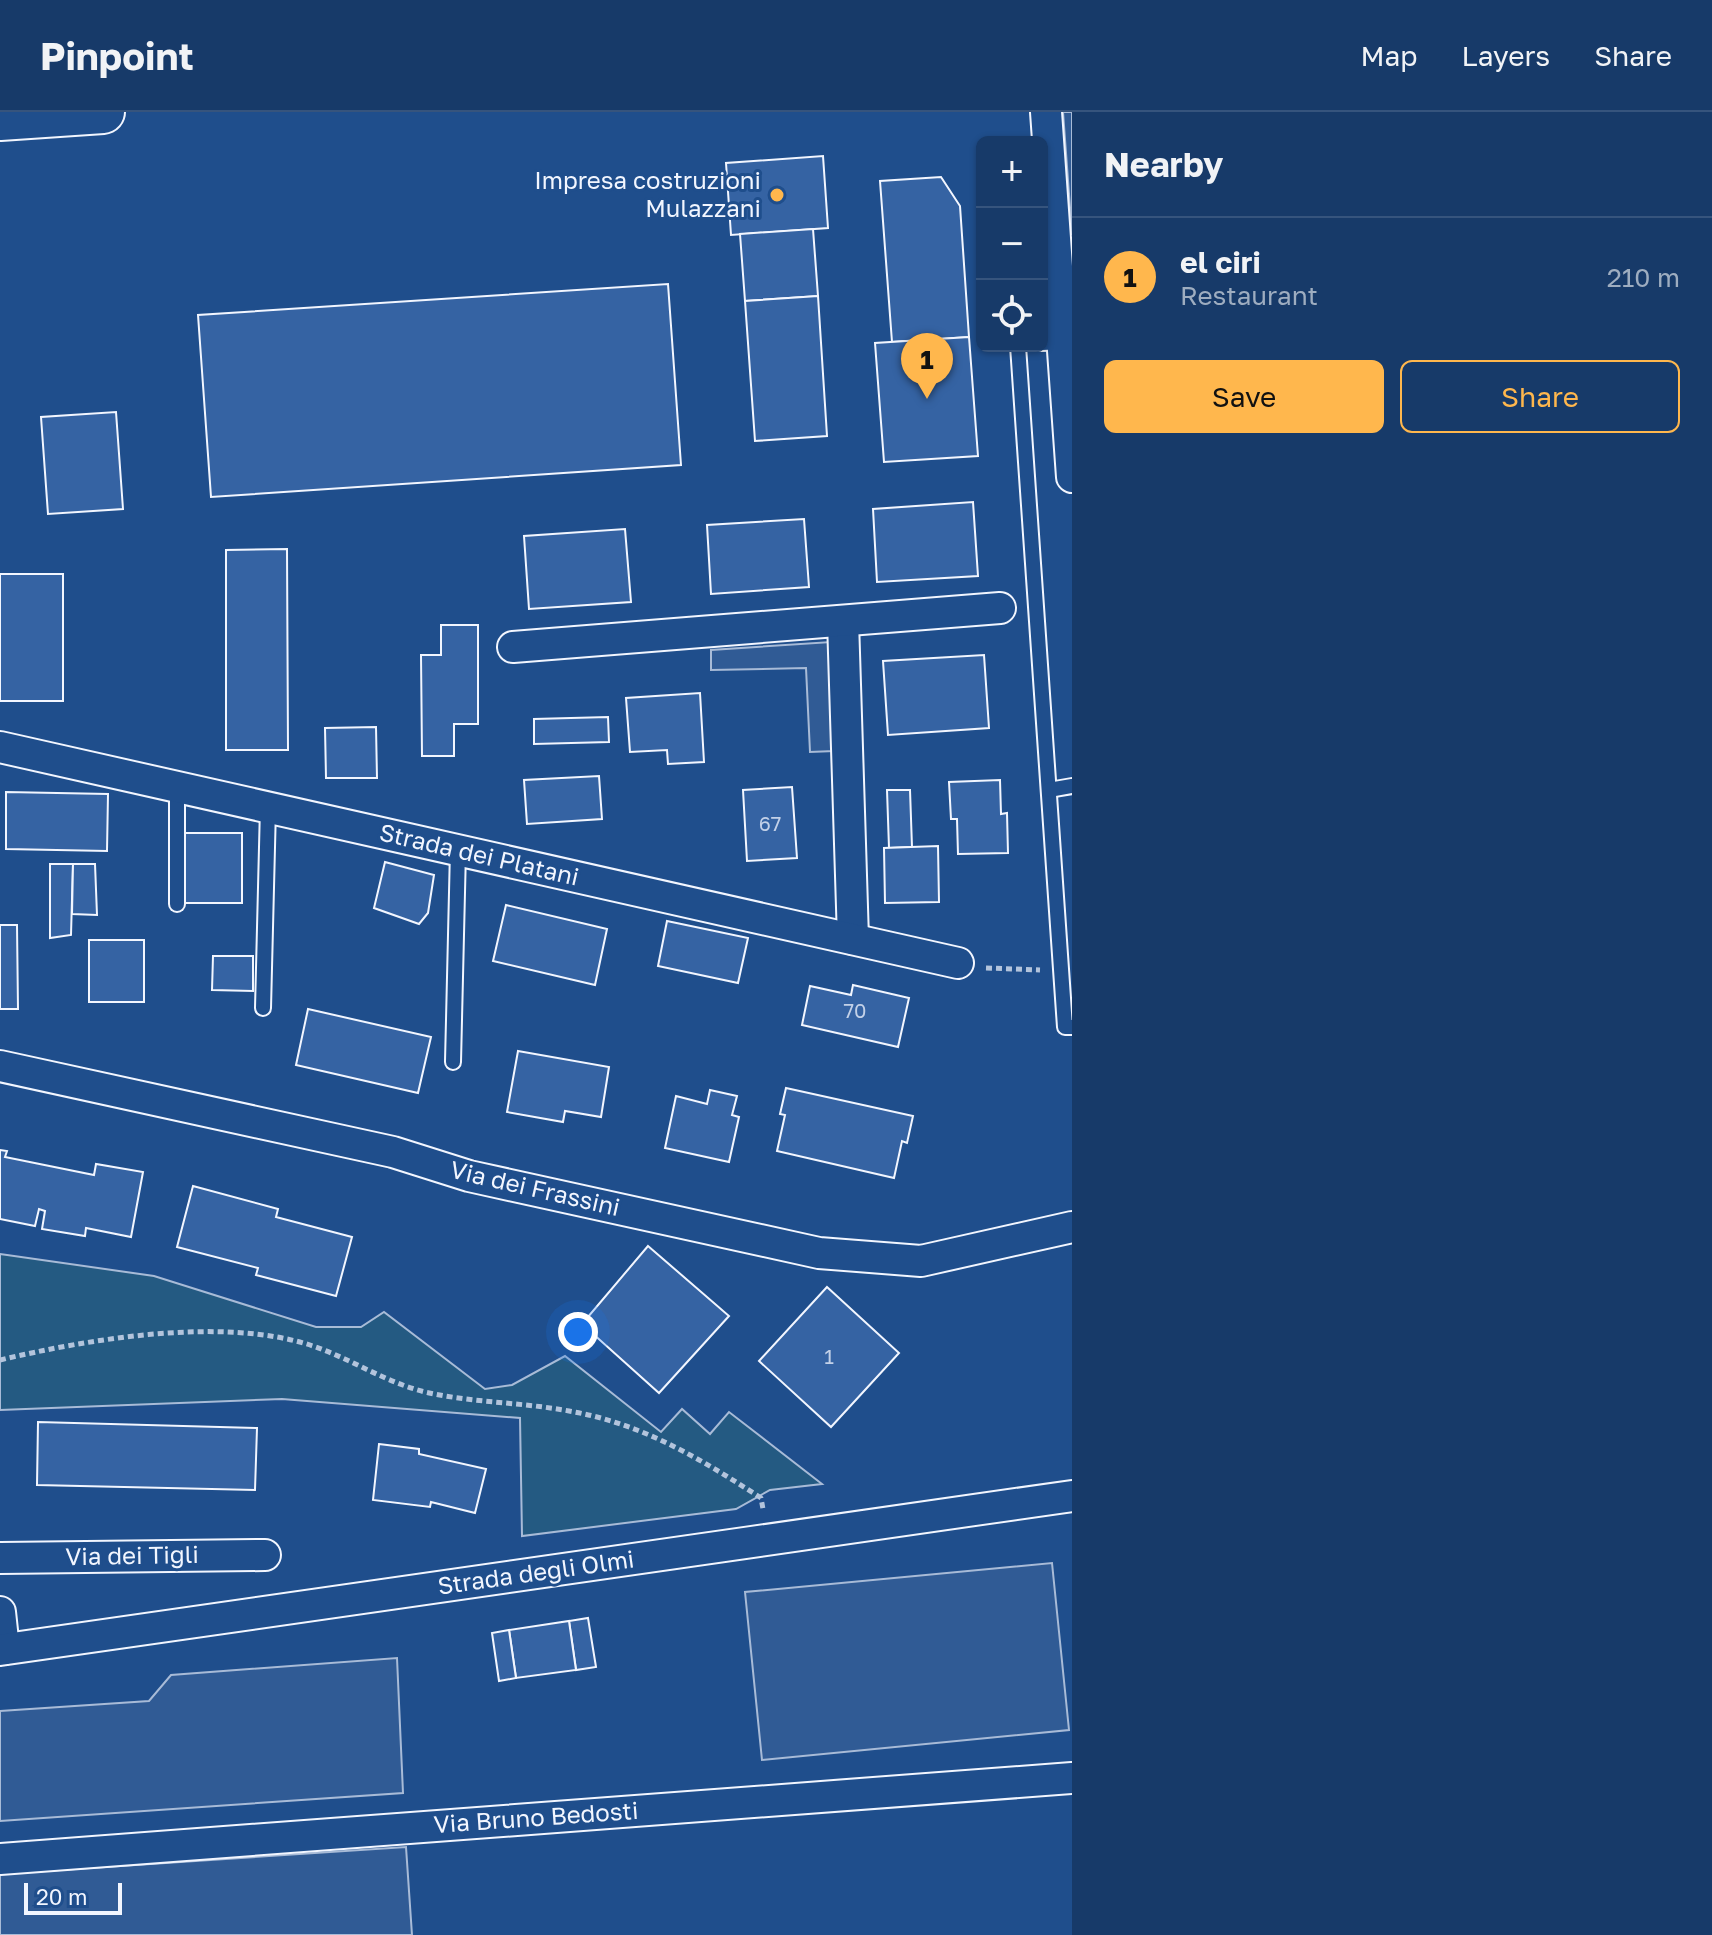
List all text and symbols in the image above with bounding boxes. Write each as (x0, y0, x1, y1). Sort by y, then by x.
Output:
text: Pinpoint (40, 33, 194, 78)
text: Map (1360, 39, 1418, 72)
text: Layers (1462, 39, 1550, 72)
text: Share (1594, 39, 1672, 72)
map controls (976, 136, 1048, 352)
button: + (976, 136, 1048, 208)
text: Nearby (1104, 144, 1224, 184)
place label: Impresa costruzioni Mulazzani (534, 165, 761, 222)
marker: Impresa costruzioni Mulazzani (768, 186, 786, 204)
button: − (976, 208, 1048, 280)
text: el ciri (1180, 244, 1261, 280)
text: 1 (1123, 262, 1137, 293)
text: 210 m (1607, 262, 1680, 293)
button: locate (976, 280, 1048, 352)
text: Restaurant (1180, 280, 1318, 311)
pin: 1 (901, 333, 953, 399)
button: Save (1104, 360, 1384, 433)
button: Share (1400, 360, 1680, 433)
house number: 67 (759, 811, 781, 835)
street label: Strada dei Platani (377, 817, 582, 891)
house number: 70 (844, 998, 867, 1022)
street label: Via dei Frassini (448, 1154, 623, 1221)
your location (558, 1312, 598, 1352)
house number: 1 (824, 1344, 834, 1368)
street label: Via dei Tigli (65, 1539, 199, 1570)
street label: Strada degli Olmi (436, 1543, 636, 1600)
street label: Via Bruno Bedosti (433, 1795, 639, 1838)
scale bar (24, 1879, 122, 1915)
text: 20 m (36, 1883, 87, 1910)

